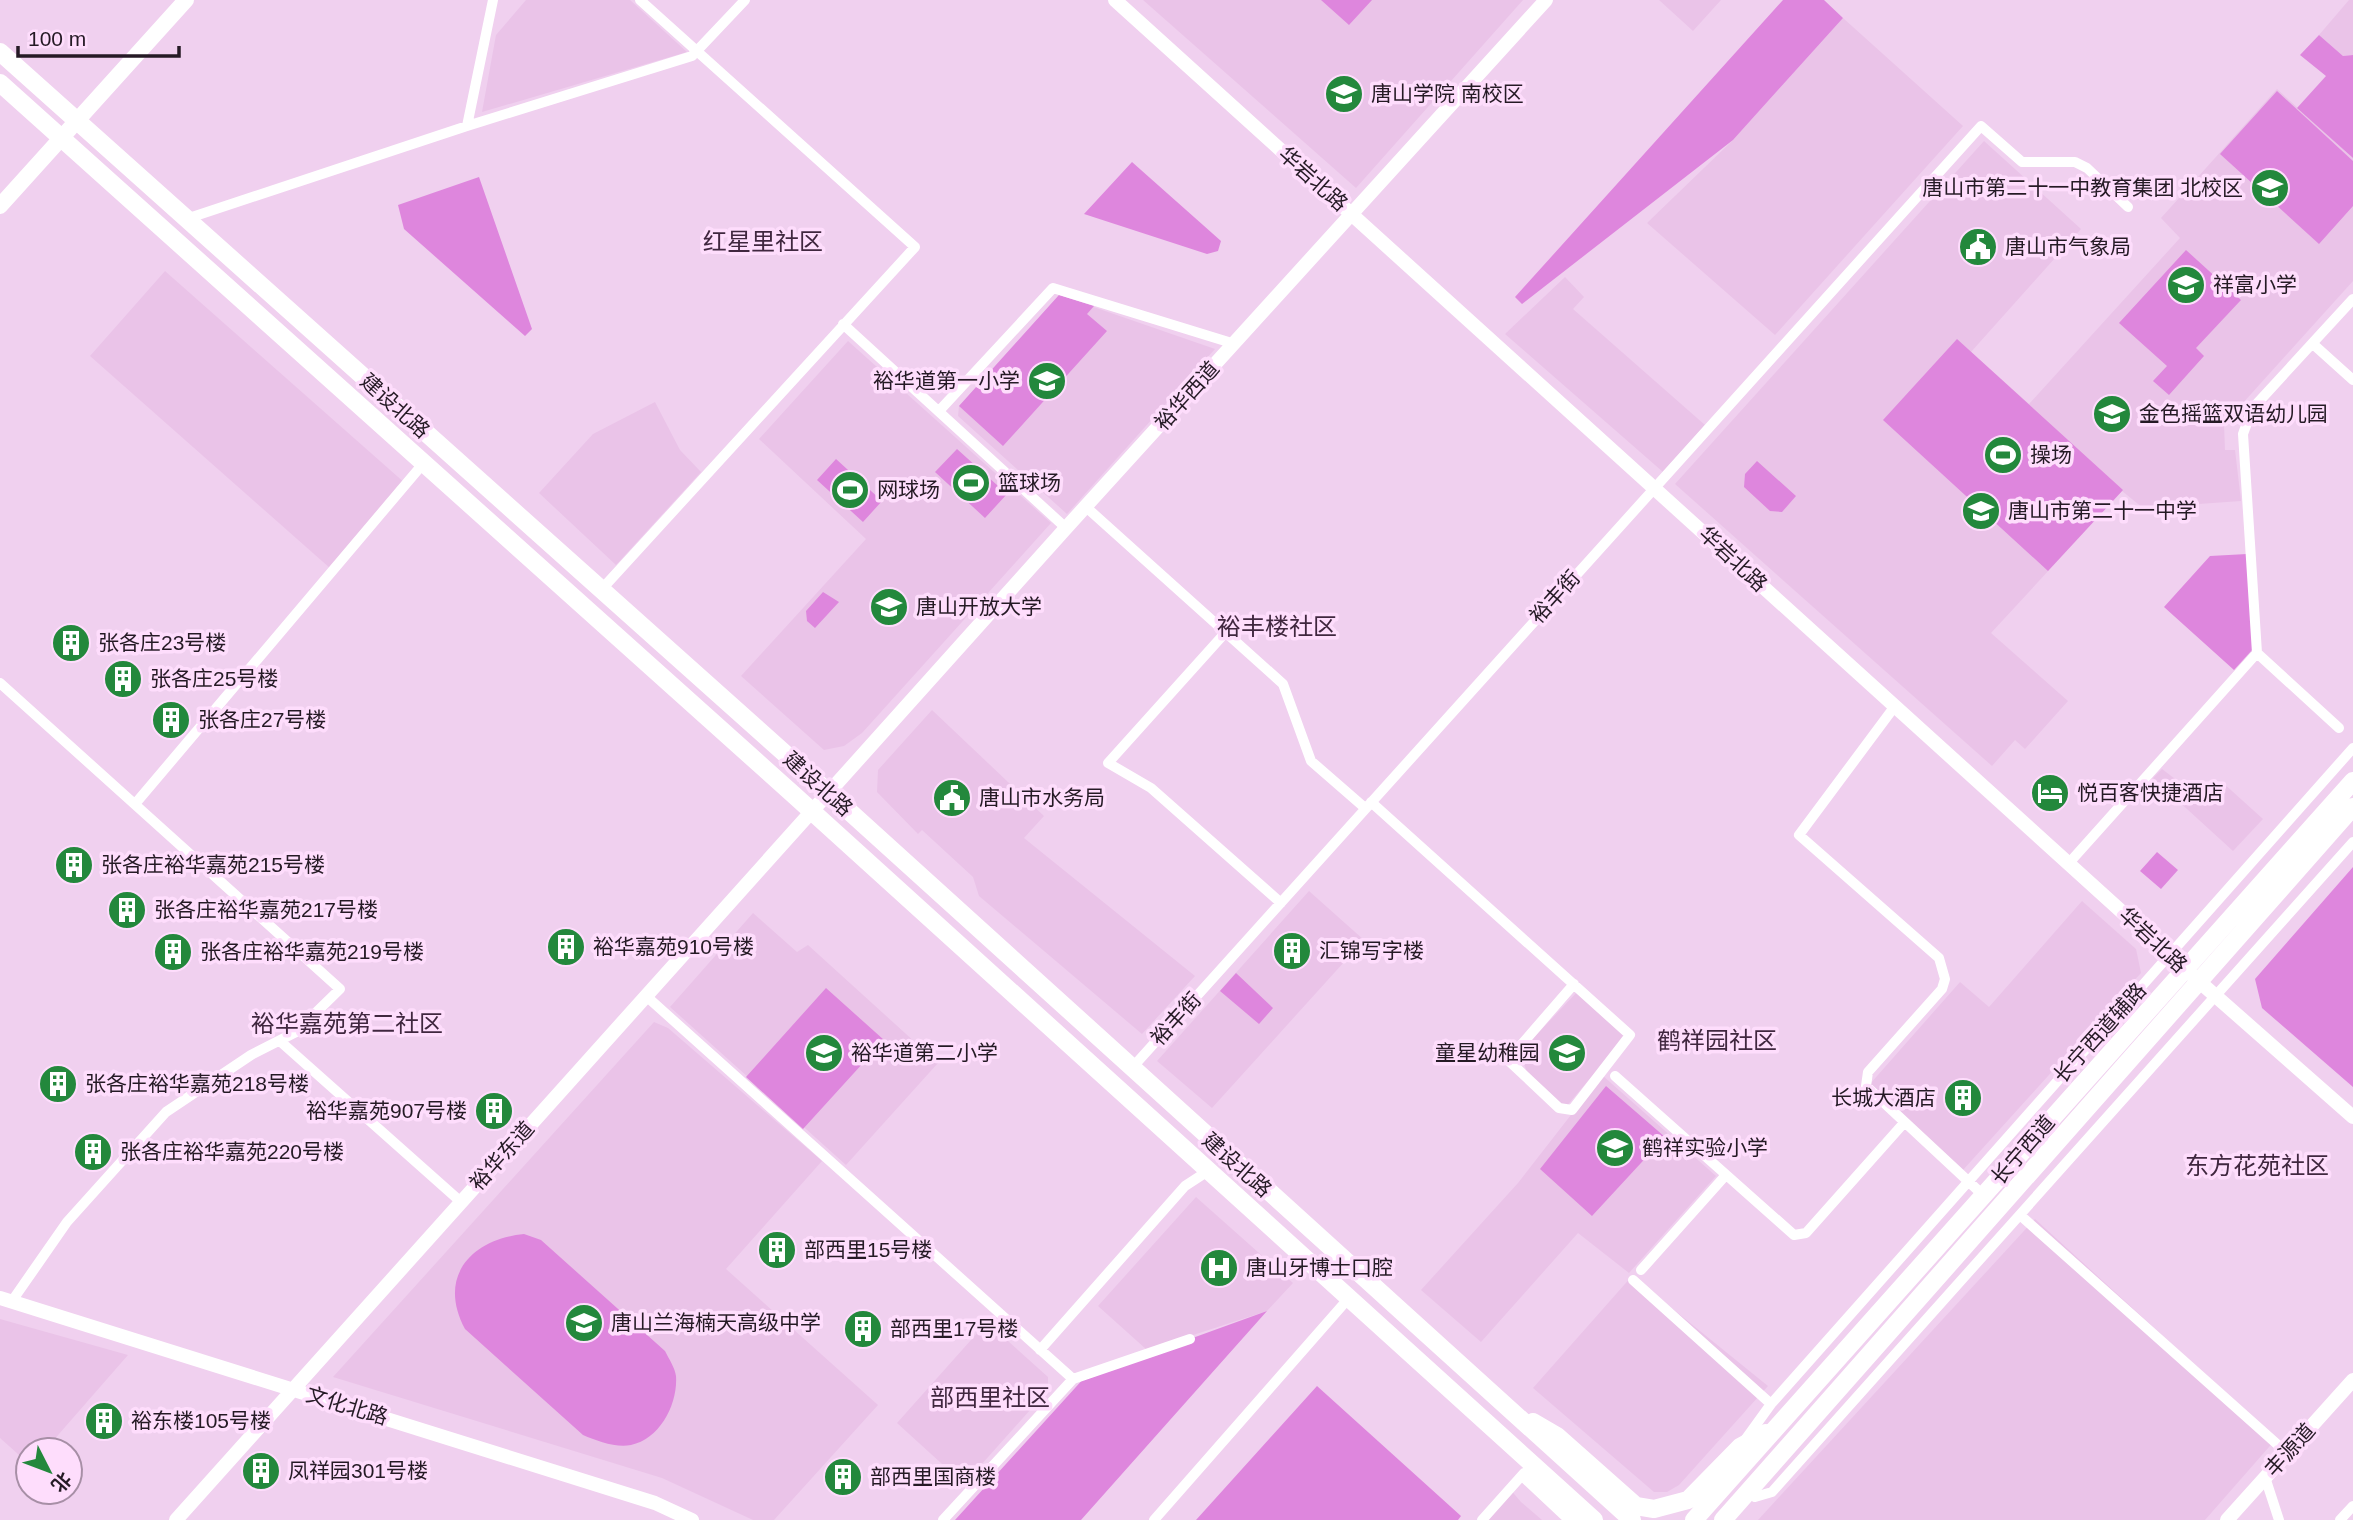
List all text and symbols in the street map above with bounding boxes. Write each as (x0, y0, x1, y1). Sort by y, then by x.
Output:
scale bar (18, 14, 178, 58)
text: 100 m (28, 27, 86, 50)
school or university icon: 唐山学院 南校区 (1323, 73, 1365, 115)
place label: 唐山学院 南校区 (1371, 82, 1524, 105)
street label: 华岩北路 (1274, 142, 1352, 215)
school or university icon: 唐山市第二十一中教育集团 北校区 (2249, 167, 2291, 209)
place label: 唐山市第二十一中教育集团 北校区 (1922, 176, 2243, 199)
public building icon: 唐山市气象局 (1957, 226, 1999, 268)
district label: 红星里社区 (703, 228, 823, 255)
place label: 唐山市气象局 (2005, 235, 2131, 258)
school or university icon: 祥富小学 (2165, 264, 2207, 306)
place label: 祥富小学 (2213, 273, 2297, 296)
street label: 裕华西道 (1150, 357, 1223, 435)
school or university icon: 裕华道第一小学 (1026, 360, 1068, 402)
street label: 建设北路 (356, 369, 434, 442)
place label: 裕华道第一小学 (873, 369, 1020, 392)
school or university icon: 金色摇篮双语幼儿园 (2091, 393, 2133, 435)
place label: 金色摇篮双语幼儿园 (2139, 402, 2328, 425)
sports icon: 操场 (1982, 434, 2024, 476)
place label: 操场 (2030, 443, 2072, 466)
sports icon: 篮球场 (950, 462, 992, 504)
sports icon: 网球场 (829, 469, 871, 511)
place label: 篮球场 (998, 471, 1061, 494)
place label: 网球场 (877, 478, 940, 501)
school or university icon: 唐山市第二十一中学 (1960, 490, 2002, 532)
place label: 唐山市第二十一中学 (2008, 499, 2197, 522)
street label: 华岩北路 (1695, 522, 1772, 596)
street label: 裕丰街 (1525, 566, 1584, 628)
school or university icon: 唐山开放大学 (868, 586, 910, 628)
place label: 唐山开放大学 (916, 595, 1042, 618)
district label: 裕丰楼社区 (1217, 613, 1337, 640)
building icon: 张各庄23号楼 (50, 622, 92, 664)
place label: 张各庄23号楼 (98, 631, 226, 654)
building icon: 张各庄25号楼 (102, 658, 144, 700)
place label: 张各庄25号楼 (150, 667, 278, 690)
building icon: 张各庄27号楼 (150, 699, 192, 741)
place label: 张各庄27号楼 (198, 708, 326, 731)
street label: 建设北路 (779, 747, 857, 820)
hotel icon: 悦百客快捷酒店 (2029, 772, 2071, 814)
public building icon: 唐山市水务局 (931, 777, 973, 819)
place label: 悦百客快捷酒店 (2077, 781, 2224, 804)
place label: 唐山市水务局 (979, 786, 1105, 809)
building icon: 张各庄裕华嘉苑215号楼 (53, 844, 95, 886)
place label: 张各庄裕华嘉苑215号楼 (101, 853, 325, 876)
building icon: 张各庄裕华嘉苑217号楼 (106, 889, 148, 931)
place label: 张各庄裕华嘉苑217号楼 (154, 898, 378, 921)
street label: 华岩北路 (2115, 903, 2192, 977)
building icon: 裕华嘉苑910号楼 (545, 926, 587, 968)
building icon: 汇锦写字楼 (1271, 930, 1313, 972)
building icon: 张各庄裕华嘉苑219号楼 (152, 931, 194, 973)
place label: 裕华嘉苑910号楼 (593, 935, 754, 958)
place label: 汇锦写字楼 (1319, 939, 1424, 962)
place label: 张各庄裕华嘉苑219号楼 (200, 940, 424, 963)
street label: 长宁西道辅路 (2049, 978, 2150, 1087)
street label: 裕丰街 (1146, 988, 1205, 1050)
district label: 裕华嘉苑第二社区 (251, 1010, 443, 1037)
district label: 鹤祥园社区 (1657, 1027, 1777, 1054)
school or university icon: 裕华道第二小学 (803, 1032, 845, 1074)
school or university icon: 童星幼稚园 (1546, 1032, 1588, 1074)
place label: 裕华道第二小学 (851, 1041, 998, 1064)
place label: 童星幼稚园 (1435, 1041, 1540, 1064)
building icon: 张各庄裕华嘉苑218号楼 (37, 1063, 79, 1105)
place label: 张各庄裕华嘉苑218号楼 (85, 1072, 309, 1095)
building icon: 长城大酒店 (1942, 1077, 1984, 1119)
place label: 长城大酒店 (1831, 1086, 1936, 1109)
building icon: 裕华嘉苑907号楼 (473, 1090, 515, 1132)
place label: 裕华嘉苑907号楼 (306, 1099, 467, 1122)
street label: 长宁西道 (1986, 1110, 2059, 1189)
street label: 裕华东道 (465, 1117, 538, 1195)
school or university icon: 鹤祥实验小学 (1594, 1127, 1636, 1169)
street label: 建设北路 (1198, 1128, 1276, 1201)
building icon: 张各庄裕华嘉苑220号楼 (72, 1131, 114, 1173)
place label: 鹤祥实验小学 (1642, 1136, 1768, 1159)
place label: 张各庄裕华嘉苑220号楼 (120, 1140, 344, 1163)
district label: 东方花苑社区 (2185, 1152, 2329, 1179)
building icon: 部西里15号楼 (756, 1229, 798, 1271)
place label: 部西里15号楼 (804, 1238, 932, 1261)
hospital icon: 唐山牙博士口腔 (1198, 1247, 1240, 1289)
place label: 唐山牙博士口腔 (1246, 1256, 1393, 1279)
school or university icon: 唐山兰海楠天高级中学 (563, 1302, 605, 1344)
building icon: 部西里17号楼 (842, 1308, 884, 1350)
place label: 唐山兰海楠天高级中学 (611, 1311, 821, 1334)
place label: 部西里17号楼 (890, 1317, 1018, 1340)
street label: 文化北路 (304, 1382, 391, 1429)
district label: 部西里社区 (930, 1384, 1050, 1411)
building icon: 裕东楼105号楼 (83, 1400, 125, 1442)
place label: 裕东楼105号楼 (131, 1409, 271, 1432)
street label: 丰源道 (2260, 1419, 2319, 1481)
north arrow (14, 1436, 84, 1506)
building icon: 凤祥园301号楼 (240, 1450, 282, 1492)
building icon: 部西里国商楼 (822, 1456, 864, 1498)
place label: 凤祥园301号楼 (288, 1459, 428, 1482)
place label: 部西里国商楼 (870, 1465, 996, 1488)
text: 北 (47, 1468, 75, 1496)

